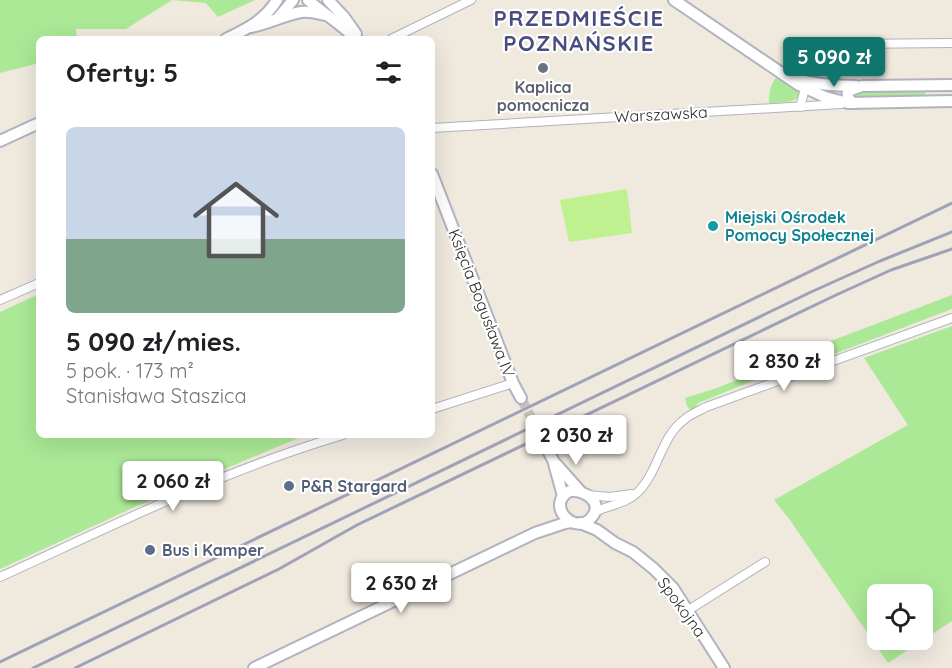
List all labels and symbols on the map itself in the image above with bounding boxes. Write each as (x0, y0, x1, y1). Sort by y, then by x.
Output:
district label: PRZEDMIEŚCIE POZNAŃSKIE (493, 4, 665, 57)
pin: 5 090 zł (772, 37, 896, 88)
marker: Kaplica pomocnicza (536, 61, 550, 75)
place label: Kaplica pomocnicza (497, 77, 589, 115)
street label: Warszawska (614, 102, 708, 126)
place label: Miejski Ośrodek Pomocy Społecznej (725, 207, 874, 245)
marker: Miejski Ośrodek Pomocy Społecznej (706, 219, 720, 233)
street label: Księcia Bogusława IV (445, 226, 520, 380)
pin: 2 830 zł (722, 341, 846, 392)
pin: 2 030 zł (514, 415, 638, 466)
pin: 2 060 zł (111, 461, 235, 512)
place label: P&R Stargard (301, 476, 407, 496)
marker: P&R Stargard (282, 479, 296, 493)
place label: Bus i Kamper (162, 540, 264, 560)
marker: Bus i Kamper (143, 543, 157, 557)
pin: 2 630 zł (339, 563, 463, 614)
street label: Spokojna (653, 573, 711, 641)

